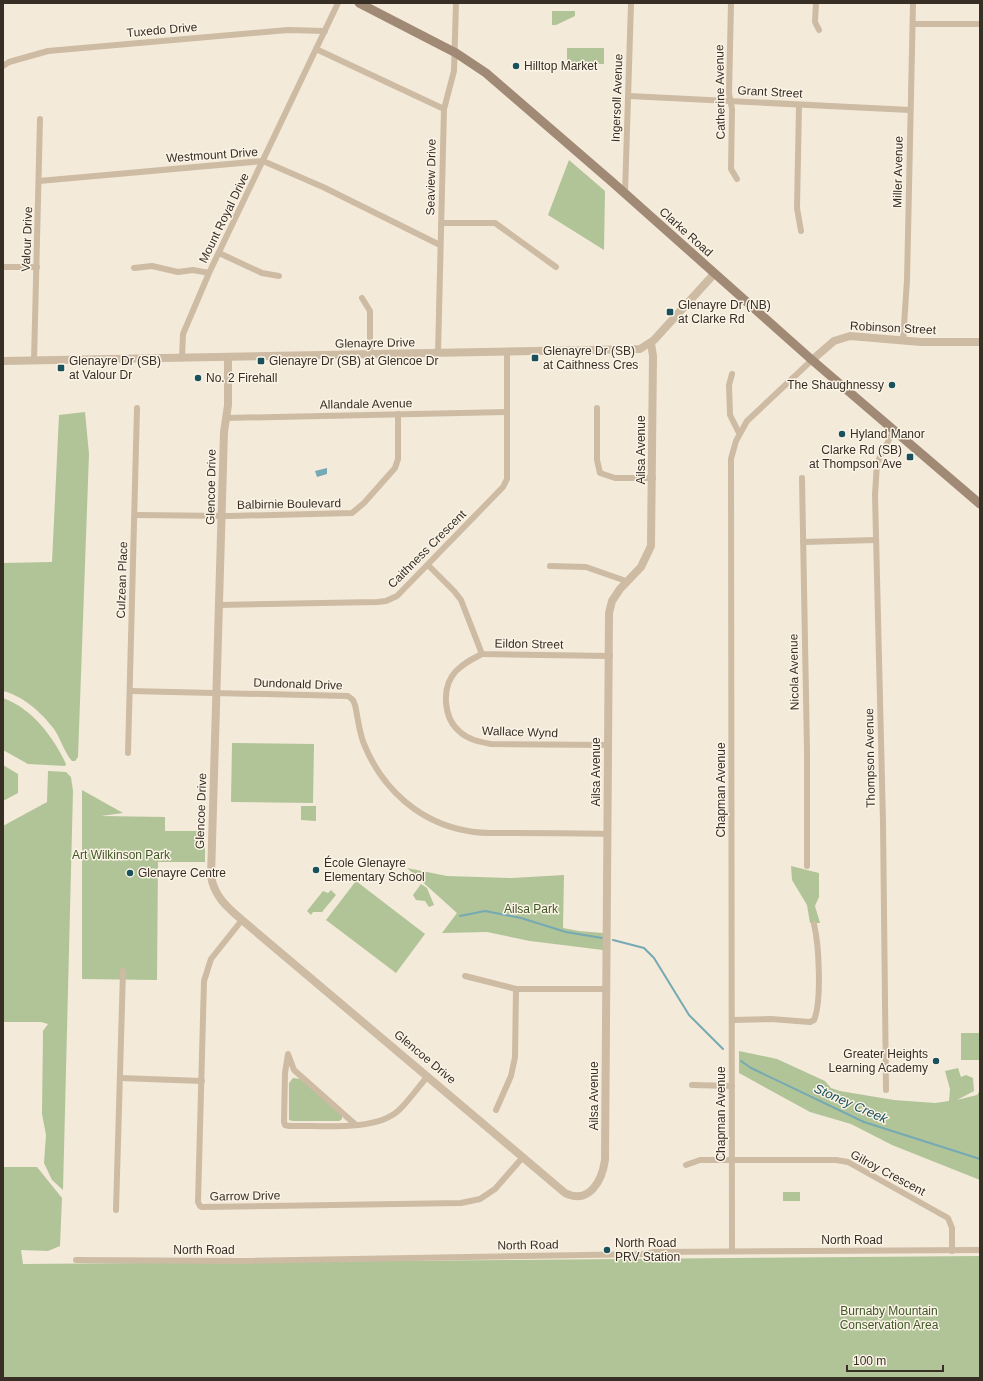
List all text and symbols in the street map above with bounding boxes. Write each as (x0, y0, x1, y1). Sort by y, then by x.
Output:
street label: Tuxedo Drive (126, 20, 198, 40)
street label: Catherine Avenue (712, 44, 728, 140)
street label: Ingersoll Avenue (608, 53, 626, 142)
place label: Hilltop Market (524, 59, 598, 73)
marker: Hilltop Market (511, 61, 521, 71)
street label: Grant Street (737, 83, 804, 101)
street label: Miller Avenue (890, 136, 906, 208)
street label: Seaview Drive (423, 138, 439, 215)
street label: Westmount Drive (166, 145, 259, 165)
street label: Mount Royal Drive (196, 170, 252, 265)
street label: Clarke Road (657, 204, 715, 260)
street label: Valour Drive (19, 206, 35, 272)
place label: Glenayre Dr (NB) at Clarke Rd (678, 298, 771, 326)
marker: Glenayre Dr (NB) at Clarke Rd (665, 307, 675, 317)
street label: Robinson Street (850, 319, 937, 337)
street label: Glenayre Drive (335, 335, 415, 351)
place label: Glenayre Dr (SB) at Caithness Cres (543, 344, 638, 372)
marker: Glenayre Dr (SB) at Caithness Cres (530, 353, 540, 363)
place label: Glenayre Dr (SB) at Valour Dr (69, 354, 161, 382)
place label: Glenayre Dr (SB) at Glencoe Dr (269, 354, 438, 368)
marker: Glenayre Dr (SB) at Glencoe Dr (256, 356, 266, 366)
marker: Glenayre Dr (SB) at Valour Dr (56, 363, 66, 373)
place label: No. 2 Firehall (206, 371, 277, 385)
marker: No. 2 Firehall (193, 373, 203, 383)
place label: The Shaughnessy (787, 378, 884, 392)
marker: The Shaughnessy (887, 380, 897, 390)
street label: Allandale Avenue (320, 396, 413, 412)
street label: Ailsa Avenue (634, 415, 648, 485)
place label: Hyland Manor (850, 427, 925, 441)
marker: Hyland Manor (837, 429, 847, 439)
place label: Clarke Rd (SB) at Thompson Ave (809, 443, 902, 471)
street label: Glencoe Drive (203, 449, 219, 525)
marker: Clarke Rd (SB) at Thompson Ave (905, 452, 915, 462)
street label: Balbirnie Boulevard (237, 496, 341, 512)
street label: Caithness Crescent (385, 507, 469, 591)
street label: Culzean Place (114, 541, 130, 619)
street label: Nicola Avenue (786, 633, 802, 710)
street label: Eildon Street (495, 636, 564, 652)
street label: Dundonald Drive (253, 675, 343, 693)
street label: Thompson Avenue (862, 708, 878, 808)
street label: Wallace Wynd (482, 724, 558, 740)
street label: Ailsa Avenue (589, 737, 603, 807)
street label: Chapman Avenue (714, 742, 728, 838)
street label: Glencoe Drive (193, 772, 209, 849)
park label: Art Wilkinson Park (72, 848, 171, 862)
place label: École Glenayre Elementary School (324, 855, 425, 884)
marker: École Glenayre Elementary School (311, 865, 321, 875)
place label: Glenayre Centre (138, 866, 226, 880)
marker: Glenayre Centre (125, 868, 135, 878)
park label: Ailsa Park (504, 902, 559, 916)
street label: Glencoe Drive (391, 1027, 459, 1087)
place label: Greater Heights Learning Academy (829, 1047, 928, 1075)
marker: Greater Heights Learning Academy (931, 1056, 941, 1066)
street label: Ailsa Avenue (587, 1061, 601, 1131)
street label: Chapman Avenue (714, 1066, 728, 1162)
water label: Stoney Creek (812, 1081, 891, 1127)
street label: Gilroy Crescent (848, 1147, 928, 1199)
street label: Garrow Drive (210, 1188, 281, 1204)
street label: North Road (821, 1233, 883, 1247)
place label: North Road PRV Station (615, 1236, 680, 1264)
street label: North Road (497, 1237, 559, 1253)
street label: North Road (173, 1243, 235, 1257)
marker: North Road PRV Station (602, 1245, 612, 1255)
park label: Burnaby Mountain Conservation Area (840, 1304, 939, 1332)
scale bar (847, 1347, 943, 1373)
text: 100 m (853, 1354, 886, 1368)

